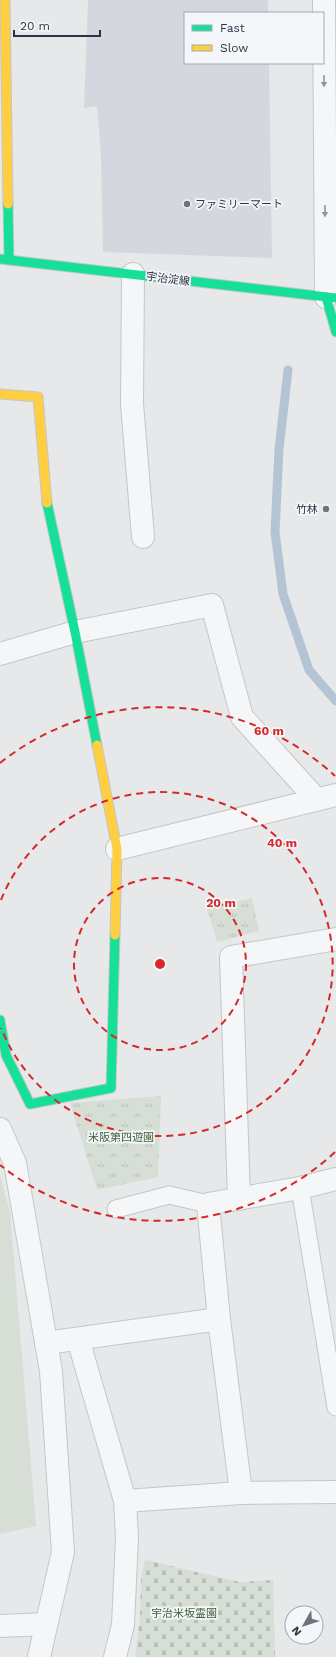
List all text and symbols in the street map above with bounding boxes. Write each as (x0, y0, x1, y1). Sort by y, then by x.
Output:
scale bar (14, 12, 100, 38)
legend (184, 12, 324, 64)
text: 20 m (20, 19, 50, 33)
text: Fast (220, 21, 245, 35)
text: Slow (220, 41, 248, 55)
one-way arrow (321, 75, 327, 88)
place label: ファミリーマート (195, 198, 283, 211)
marker: ファミリーマート (182, 199, 192, 209)
one-way arrow (322, 205, 328, 218)
street label: 宇治淀線 (145, 270, 191, 288)
place label: 竹林 (296, 503, 318, 516)
marker: 竹林 (321, 504, 331, 514)
text: 60 m (254, 724, 284, 738)
text: 40 m (267, 836, 297, 850)
text: 20 m (206, 896, 236, 910)
centre of rings (153, 957, 167, 971)
park label: 米阪第四遊園 (88, 1131, 154, 1144)
north arrow (284, 1605, 324, 1645)
park label: 宇治米坂霊園 (151, 1607, 217, 1620)
text: N (289, 1624, 304, 1638)

